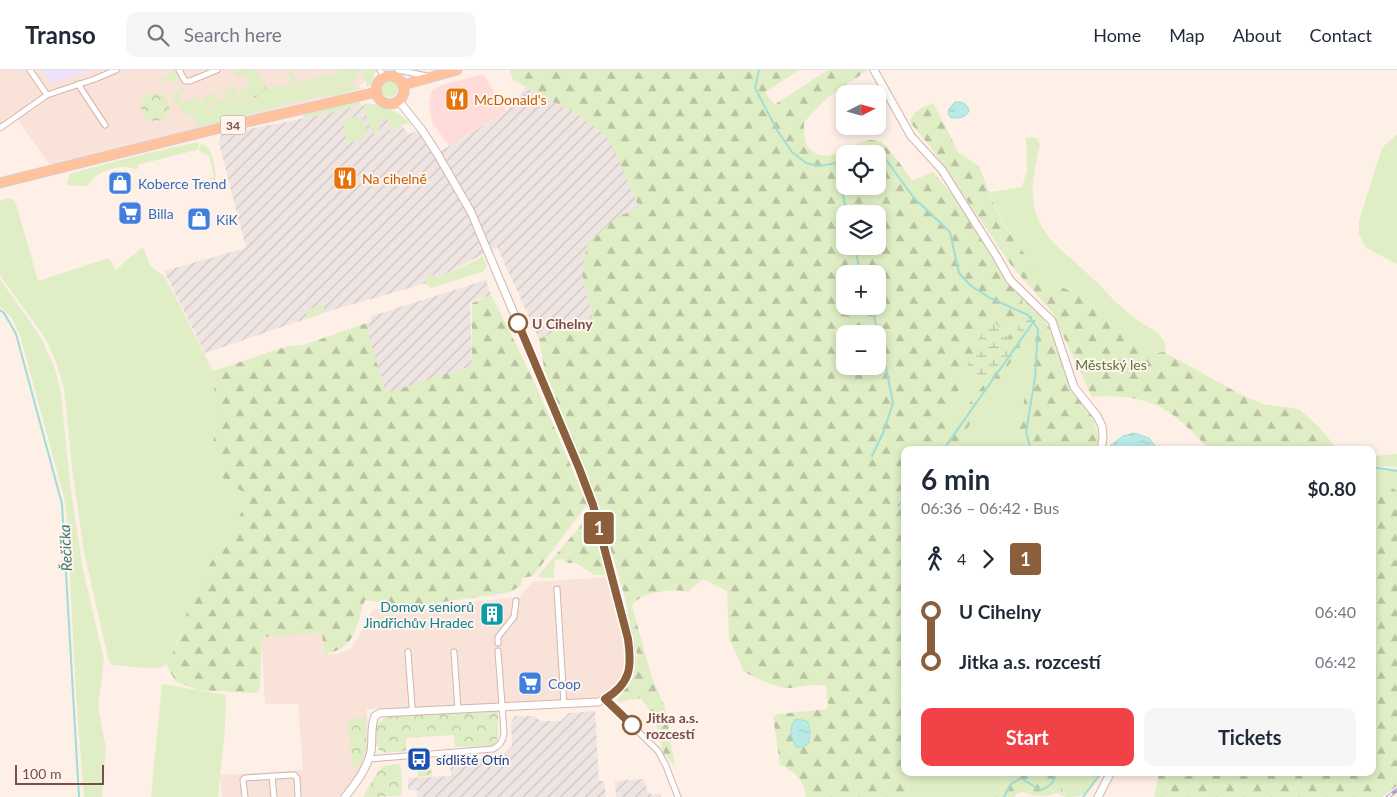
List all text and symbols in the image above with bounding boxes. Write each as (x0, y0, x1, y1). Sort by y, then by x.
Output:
search box (126, 12, 476, 57)
text: Transo (25, 20, 96, 49)
icon: search (144, 21, 172, 49)
text: Search here (184, 23, 282, 46)
text: Home (1093, 24, 1141, 46)
text: Map (1169, 24, 1205, 46)
text: About (1233, 24, 1282, 46)
text: Contact (1310, 24, 1372, 46)
north arrow (836, 85, 886, 135)
map controls (836, 85, 886, 375)
restaurant icon: McDonald's (444, 86, 470, 112)
place label: McDonald's (474, 91, 547, 108)
road number: 34 (220, 116, 246, 134)
button: locate (836, 145, 886, 195)
restaurant icon: Na cihelně (332, 165, 358, 191)
shop icon: Koberce Trend (107, 170, 133, 196)
place label: Na cihelně (362, 170, 427, 187)
place label: Koberce Trend (138, 175, 226, 192)
supermarket icon: Billa (117, 200, 143, 226)
place label: Billa (148, 205, 174, 222)
button: layers (836, 205, 886, 255)
shop icon: KiK (186, 206, 212, 232)
place label: KiK (216, 211, 239, 228)
button: + (836, 265, 886, 315)
marker: U Cihelny (508, 313, 528, 333)
place label: U Cihelny (532, 315, 593, 332)
button: − (836, 325, 886, 375)
park label: Městský les (1075, 356, 1147, 373)
text: 6 min (921, 462, 990, 496)
text: $0.80 (1307, 477, 1356, 500)
text: 06:36 – 06:42 · Bus (921, 498, 1059, 517)
line badge: 1 (583, 512, 615, 544)
text: 1 (594, 517, 604, 539)
water label: Řečička (55, 524, 75, 572)
icon: walk (921, 545, 949, 573)
icon: forward (974, 545, 1002, 573)
text: 1 (1020, 548, 1031, 570)
text: 4 (957, 549, 966, 568)
place label: Domov seniorů Jindřichův Hradec (364, 598, 474, 631)
text: U Cihelny (959, 600, 1041, 623)
building icon: Domov seniorů Jindřichův Hradec (479, 601, 505, 627)
text: 06:40 (1315, 602, 1356, 621)
text: Jitka a.s. rozcestí (959, 650, 1101, 673)
text: 06:42 (1315, 652, 1356, 671)
supermarket icon: Coop (517, 670, 543, 696)
place label: Coop (548, 675, 581, 692)
button: Start (921, 708, 1134, 766)
button: Tickets (1144, 708, 1356, 766)
place label: Jitka a.s. rozcestí (646, 709, 699, 742)
marker: Jitka a.s. rozcestí (622, 715, 642, 735)
bus stop icon: sídliště Otín (406, 746, 432, 772)
place label: sídliště Otín (436, 751, 510, 768)
scale bar (15, 762, 104, 785)
text: 100 m (22, 765, 61, 782)

